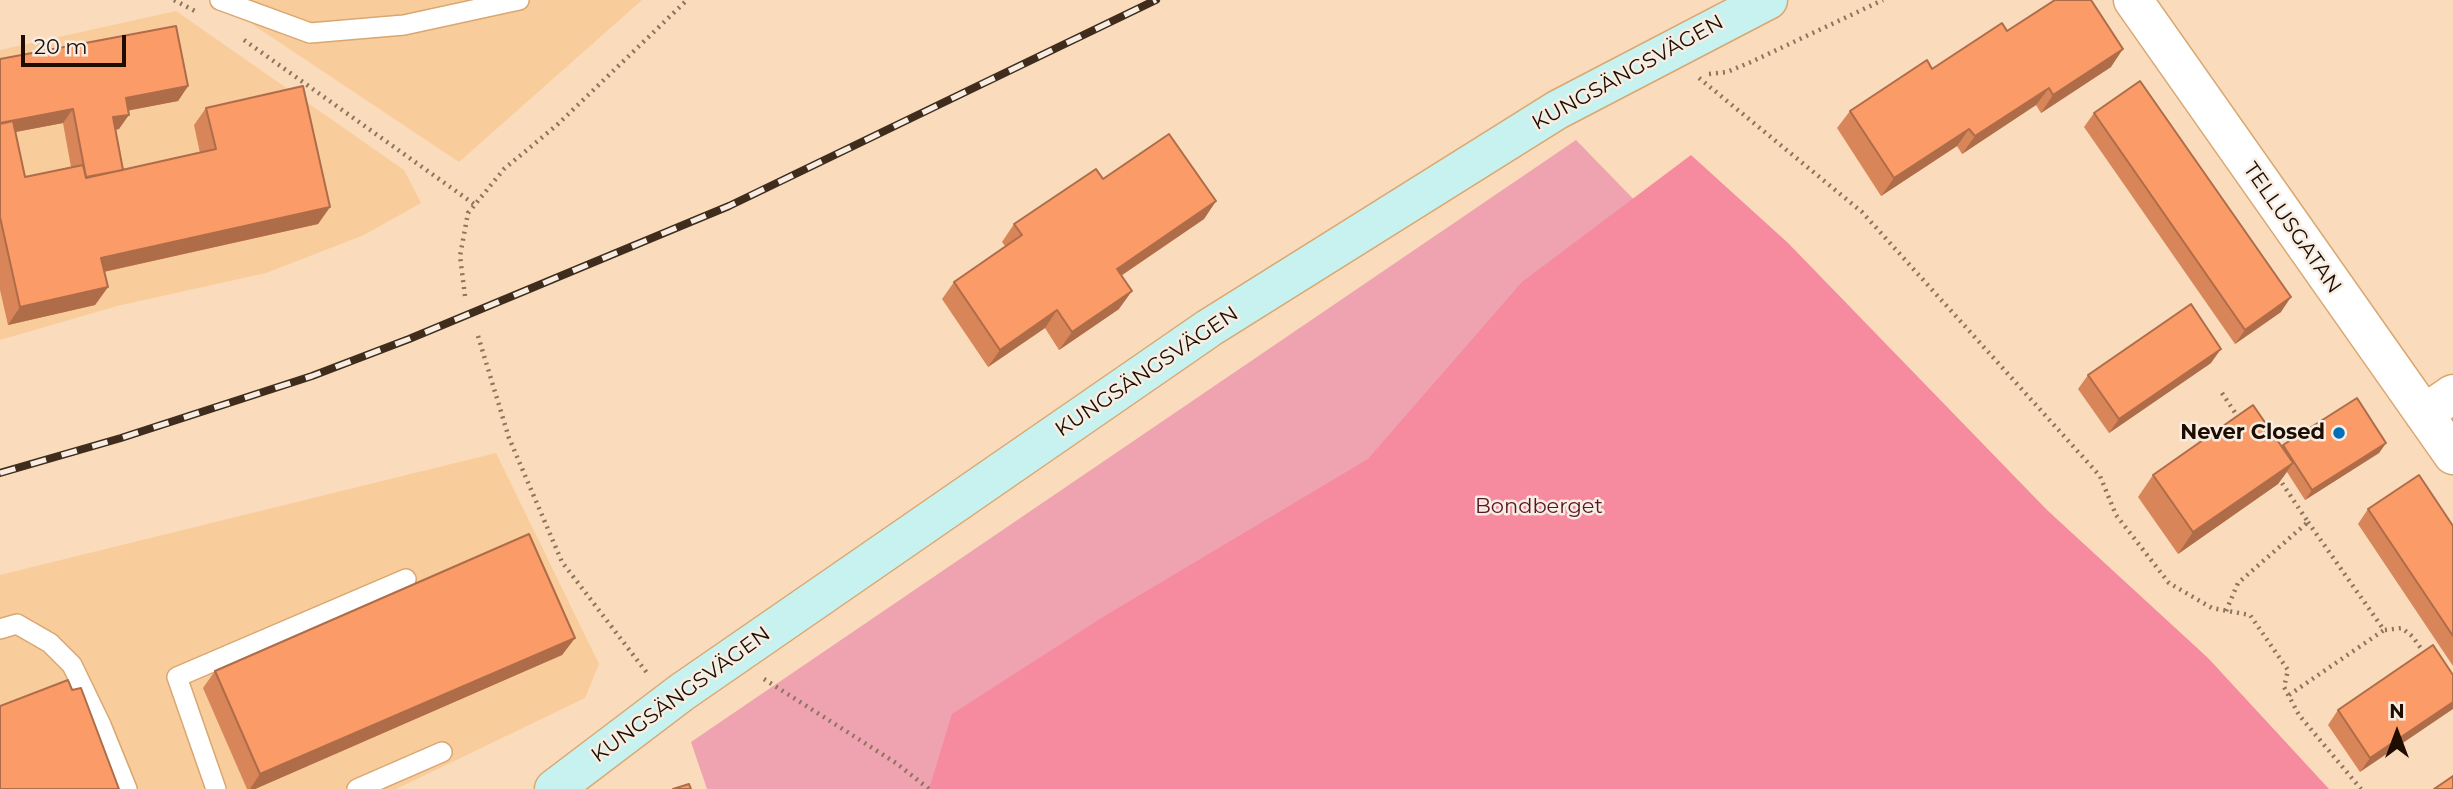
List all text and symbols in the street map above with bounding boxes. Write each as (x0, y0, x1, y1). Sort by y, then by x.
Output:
street label: KUNGSÄNGSVÄGEN (1528, 10, 1728, 136)
scale bar (24, 21, 130, 65)
text: 20 m (34, 34, 88, 59)
street label: TELLUSGATAN (2237, 158, 2347, 298)
street label: KUNGSÄNGSVÄGEN (1051, 301, 1243, 443)
place label: Never Closed (2180, 420, 2325, 446)
marker: Never Closed (2331, 425, 2347, 441)
park label: Bondberget (1475, 494, 1603, 520)
street label: KUNGSÄNGSVÄGEN (587, 622, 775, 768)
north arrow (2362, 698, 2432, 768)
text: N (2389, 700, 2405, 723)

